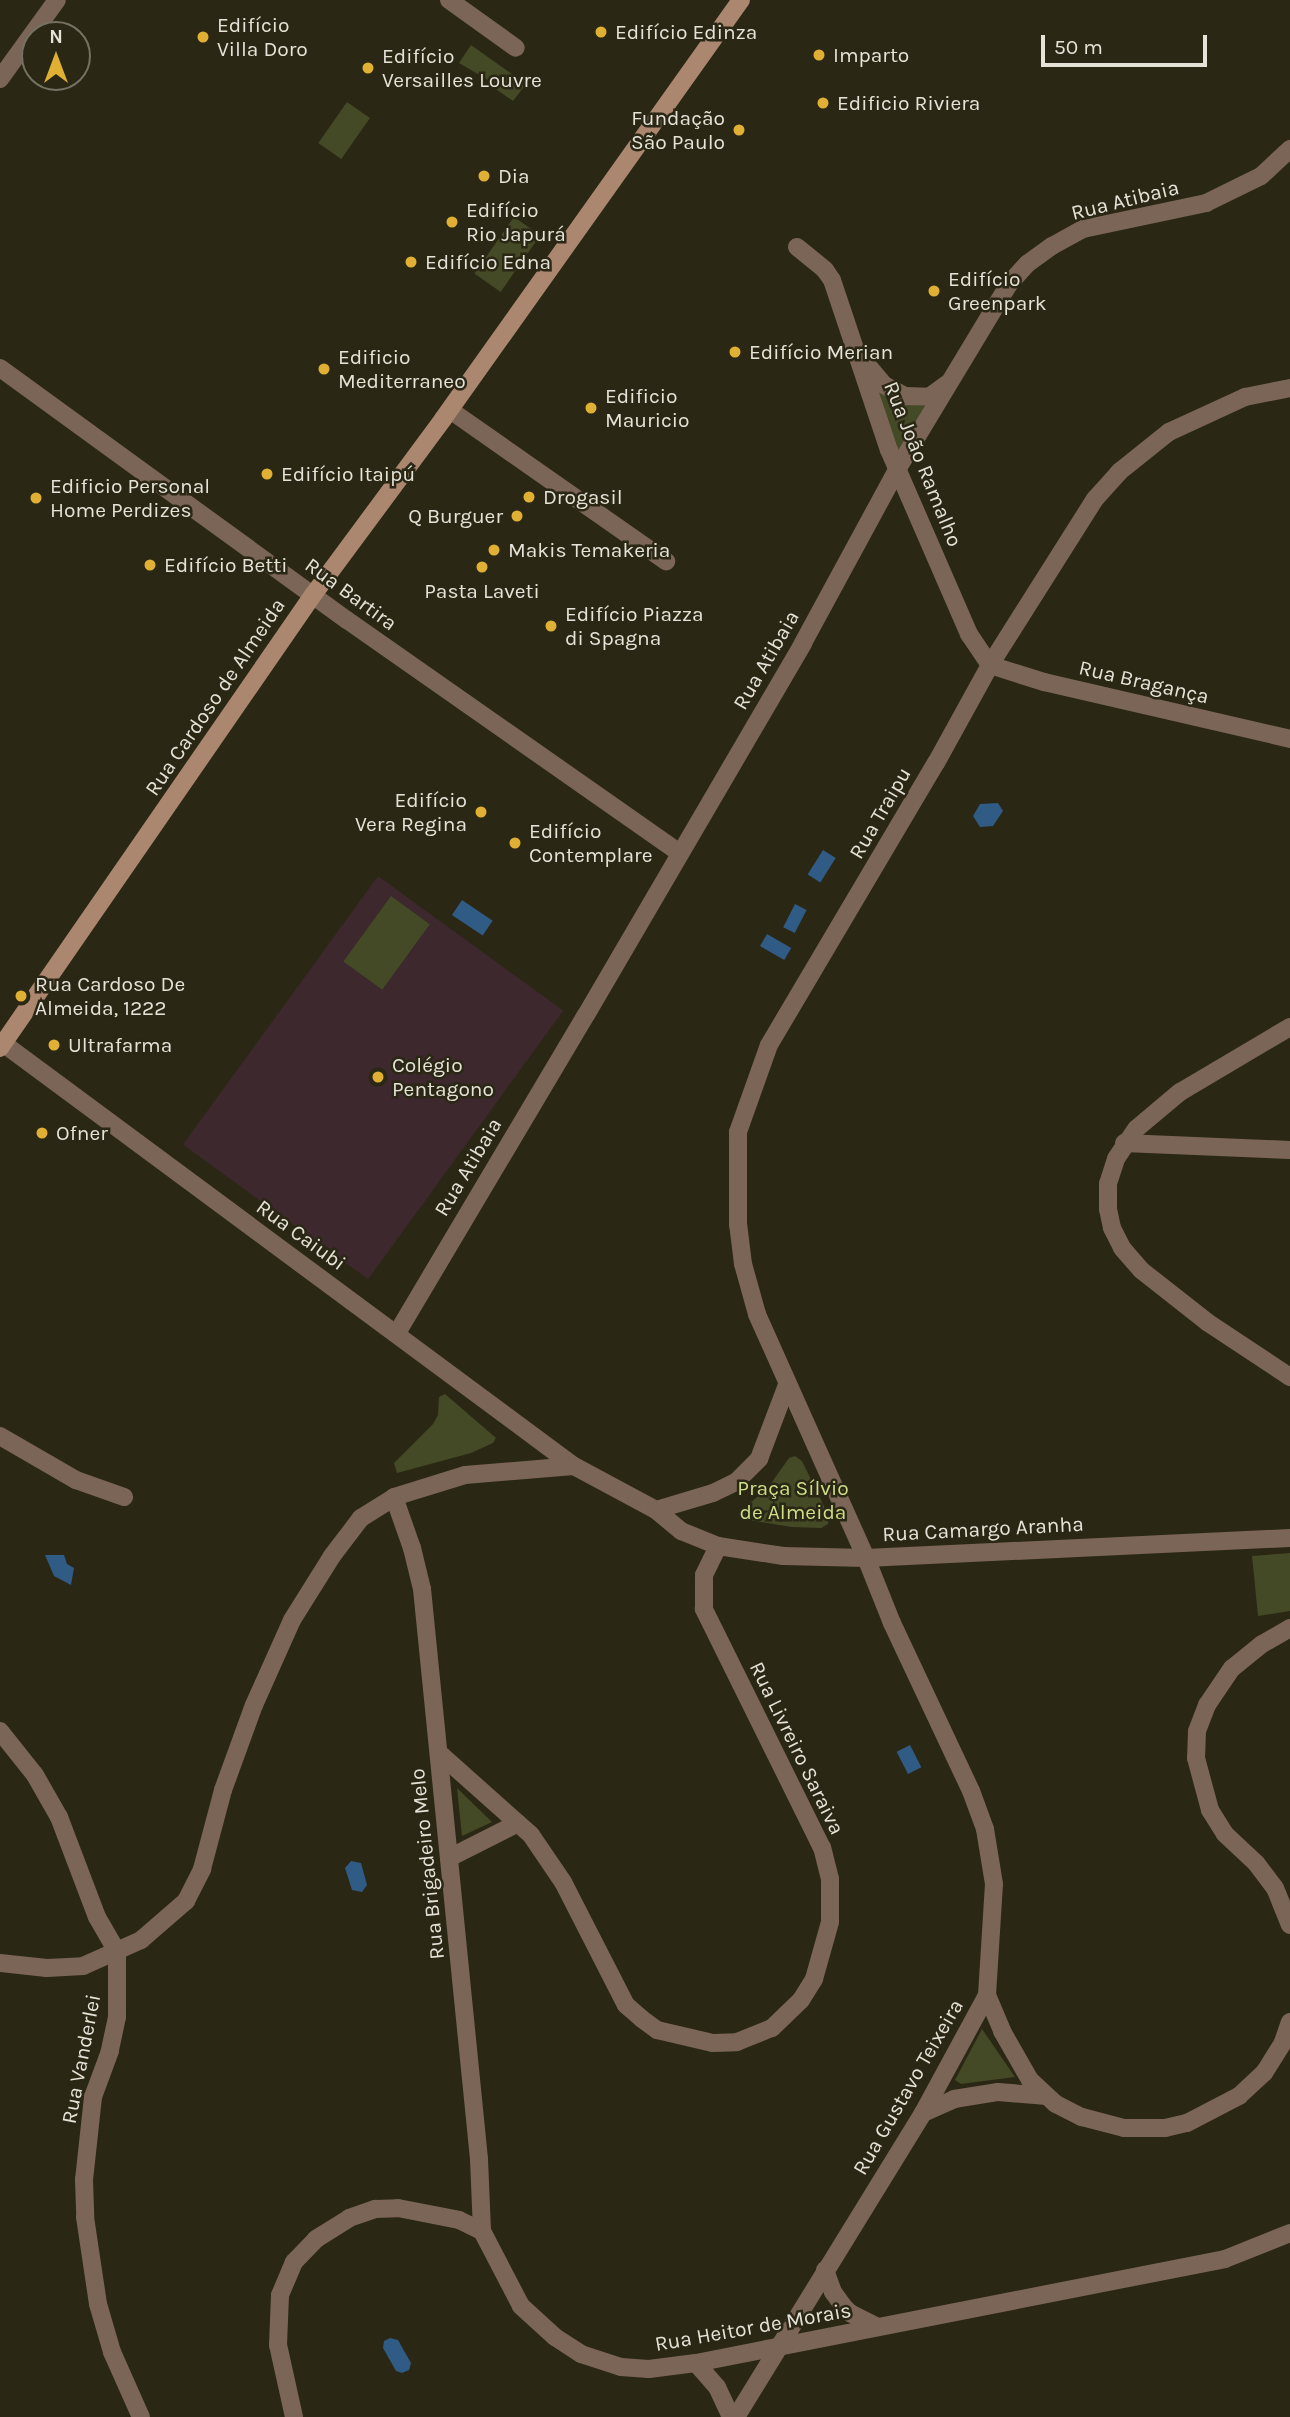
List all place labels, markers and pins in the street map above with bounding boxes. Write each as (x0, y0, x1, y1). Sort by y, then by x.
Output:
place label: Edifício Villa Doro (217, 12, 308, 62)
place label: Edifício Edinza (615, 19, 757, 45)
marker: Edifício Edinza (593, 24, 609, 40)
marker: Edifício Villa Doro (195, 29, 211, 45)
place label: Imparto (833, 42, 909, 68)
place label: Edifício Versailles Louvre (382, 43, 542, 93)
marker: Imparto (811, 47, 827, 63)
marker: Edifício Versailles Louvre (360, 60, 376, 76)
place label: Edificio Riviera (837, 90, 980, 116)
marker: Edificio Riviera (815, 95, 831, 111)
place label: Fundação São Paulo (631, 105, 725, 155)
marker: Fundação São Paulo (731, 122, 747, 138)
place label: Dia (498, 163, 530, 189)
marker: Dia (476, 168, 492, 184)
place label: Edifício Rio Japurá (466, 197, 566, 247)
marker: Edifício Rio Japurá (444, 214, 460, 230)
place label: Edifício Edna (425, 249, 551, 275)
marker: Edifício Edna (403, 254, 419, 270)
place label: Edifício Greenpark (948, 266, 1047, 316)
marker: Edifício Greenpark (926, 283, 942, 299)
place label: Edifício Merian (749, 339, 893, 365)
place label: Edificio Mediterraneo (338, 344, 466, 394)
marker: Edifício Merian (727, 344, 743, 360)
marker: Edificio Mediterraneo (316, 361, 332, 377)
place label: Edificio Mauricio (605, 383, 689, 433)
marker: Edificio Mauricio (583, 400, 599, 416)
place label: Edifício Itaipú (281, 461, 415, 487)
marker: Edifício Itaipú (259, 466, 275, 482)
place label: Edificio Personal Home Perdizes (50, 473, 210, 523)
place label: Drogasil (543, 484, 623, 510)
marker: Drogasil (521, 489, 537, 505)
marker: Edificio Personal Home Perdizes (28, 490, 44, 506)
place label: Q Burguer (408, 503, 503, 529)
marker: Q Burguer (509, 508, 525, 524)
place label: Makis Temakeria (508, 537, 670, 563)
marker: Makis Temakeria (486, 542, 502, 558)
place label: Edifício Betti (164, 552, 287, 578)
marker: Edifício Betti (142, 557, 158, 573)
marker: Pasta Laveti (474, 559, 490, 575)
place label: Pasta Laveti (424, 578, 540, 604)
place label: Edifício Piazza di Spagna (565, 601, 703, 651)
marker: Edifício Piazza di Spagna (543, 618, 559, 634)
place label: Edifício Vera Regina (355, 787, 467, 837)
marker: Edifício Vera Regina (473, 804, 489, 820)
place label: Edifício Contemplare (529, 818, 652, 868)
marker: Edifício Contemplare (507, 835, 523, 851)
place label: Rua Cardoso De Almeida, 1222 (35, 971, 185, 1021)
marker: Rua Cardoso De Almeida, 1222 (13, 988, 29, 1004)
place label: Ultrafarma (68, 1032, 172, 1058)
marker: Ultrafarma (46, 1037, 62, 1053)
place label: Colégio Pentagono (392, 1052, 494, 1102)
marker: Colégio Pentagono (370, 1069, 386, 1085)
place label: Ofner (56, 1120, 108, 1146)
marker: Ofner (34, 1125, 50, 1141)

